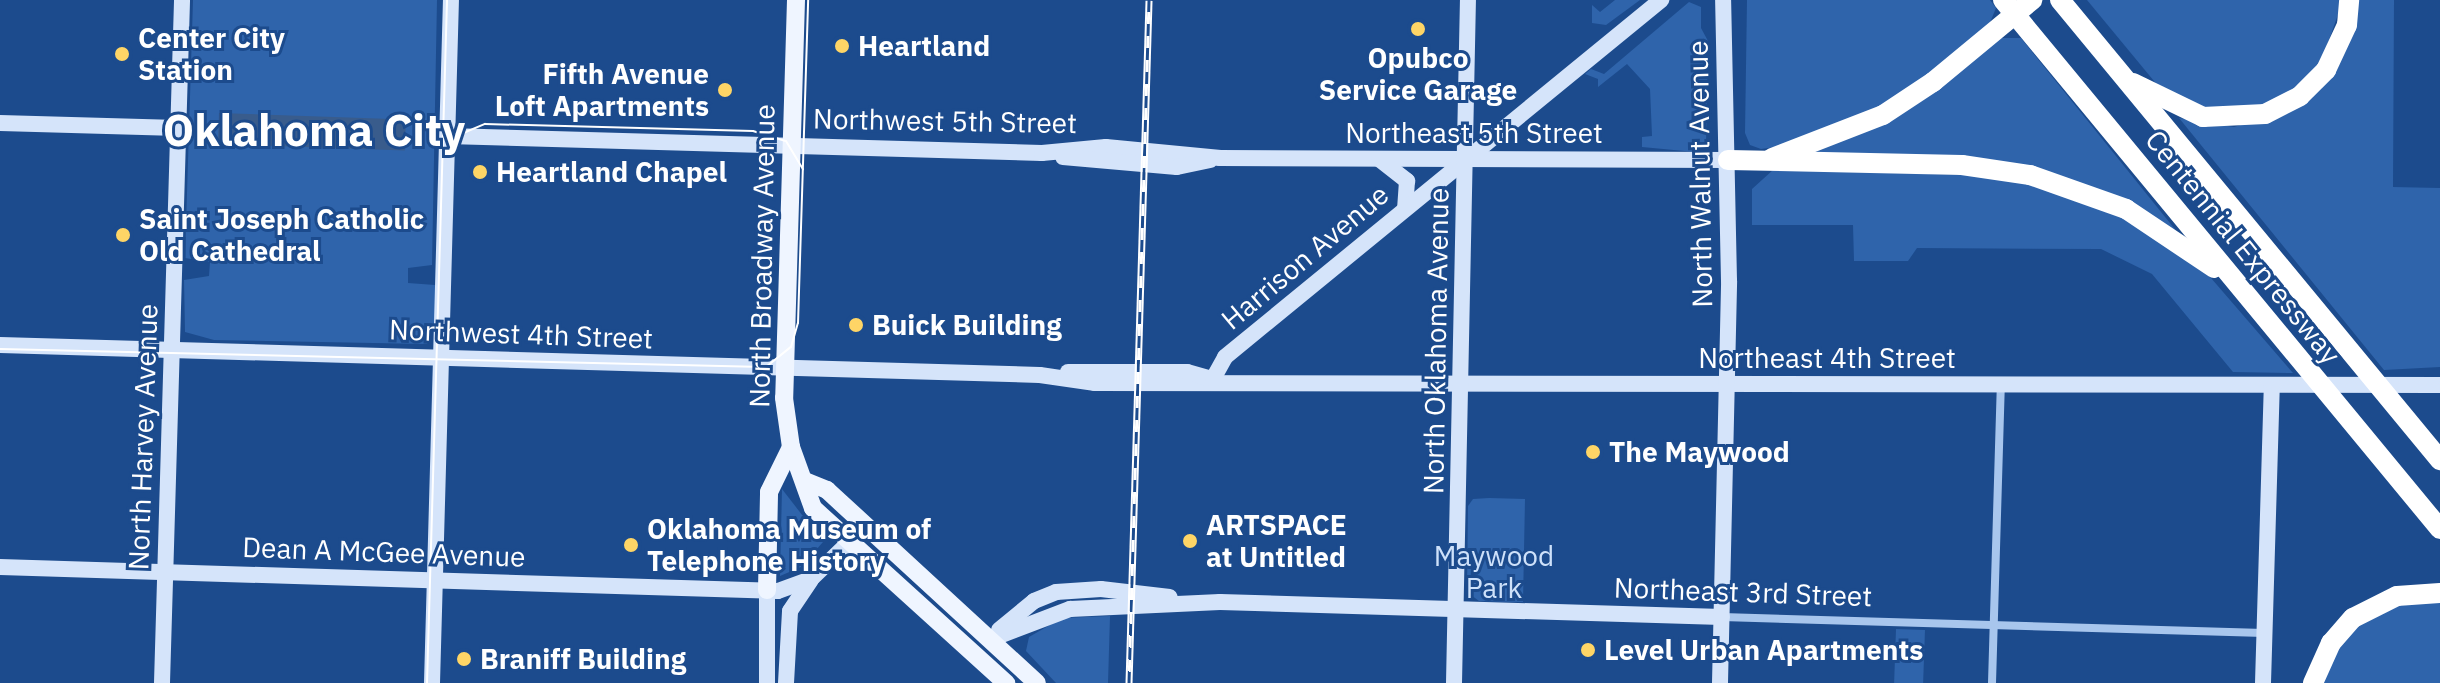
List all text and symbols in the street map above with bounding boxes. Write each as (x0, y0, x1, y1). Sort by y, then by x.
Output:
marker: Opubco Service Garage (1409, 20, 1427, 38)
place label: Center City Station (138, 21, 285, 87)
place label: Heartland (858, 29, 990, 63)
marker: Heartland (833, 37, 851, 55)
street label: North Walnut Avenue (1681, 40, 1719, 308)
place label: Opubco Service Garage (1319, 41, 1517, 107)
marker: Center City Station (113, 45, 131, 63)
place label: Fifth Avenue Loft Apartments (495, 57, 709, 123)
marker: Fifth Avenue Loft Apartments (716, 81, 734, 99)
street label: Northwest 5th Street (813, 102, 1077, 140)
district label: Oklahoma City (163, 104, 465, 156)
street label: North Broadway Avenue (743, 104, 781, 408)
street label: Northeast 5th Street (1345, 116, 1603, 150)
street label: Centennial Expressway (2138, 123, 2348, 371)
place label: Heartland Chapel (496, 155, 727, 189)
marker: Heartland Chapel (471, 163, 489, 181)
street label: Harrison Avenue (1215, 177, 1395, 337)
street label: North Oklahoma Avenue (1417, 188, 1455, 494)
place label: Saint Joseph Catholic Old Cathedral (139, 202, 424, 268)
marker: Saint Joseph Catholic Old Cathedral (114, 226, 132, 244)
street label: North Harvey Avenue (122, 303, 164, 571)
place label: Buick Building (872, 308, 1062, 342)
street label: Northwest 4th Street (388, 313, 654, 355)
marker: Buick Building (847, 316, 865, 334)
street label: Northeast 4th Street (1698, 341, 1956, 375)
place label: The Maywood (1609, 435, 1790, 469)
marker: The Maywood (1584, 443, 1602, 461)
place label: ARTSPACE at Untitled (1206, 508, 1347, 574)
place label: Oklahoma Museum of Telephone History (647, 512, 931, 578)
street label: Dean A McGee Avenue (242, 530, 526, 574)
marker: ARTSPACE at Untitled (1181, 532, 1199, 550)
marker: Oklahoma Museum of Telephone History (622, 536, 640, 554)
park label: Maywood Park (1434, 539, 1554, 605)
street label: Northeast 3rd Street (1613, 571, 1873, 613)
place label: Level Urban Apartments (1604, 633, 1923, 667)
marker: Level Urban Apartments (1579, 641, 1597, 659)
place label: Braniff Building (480, 642, 686, 676)
marker: Braniff Building (455, 650, 473, 668)

